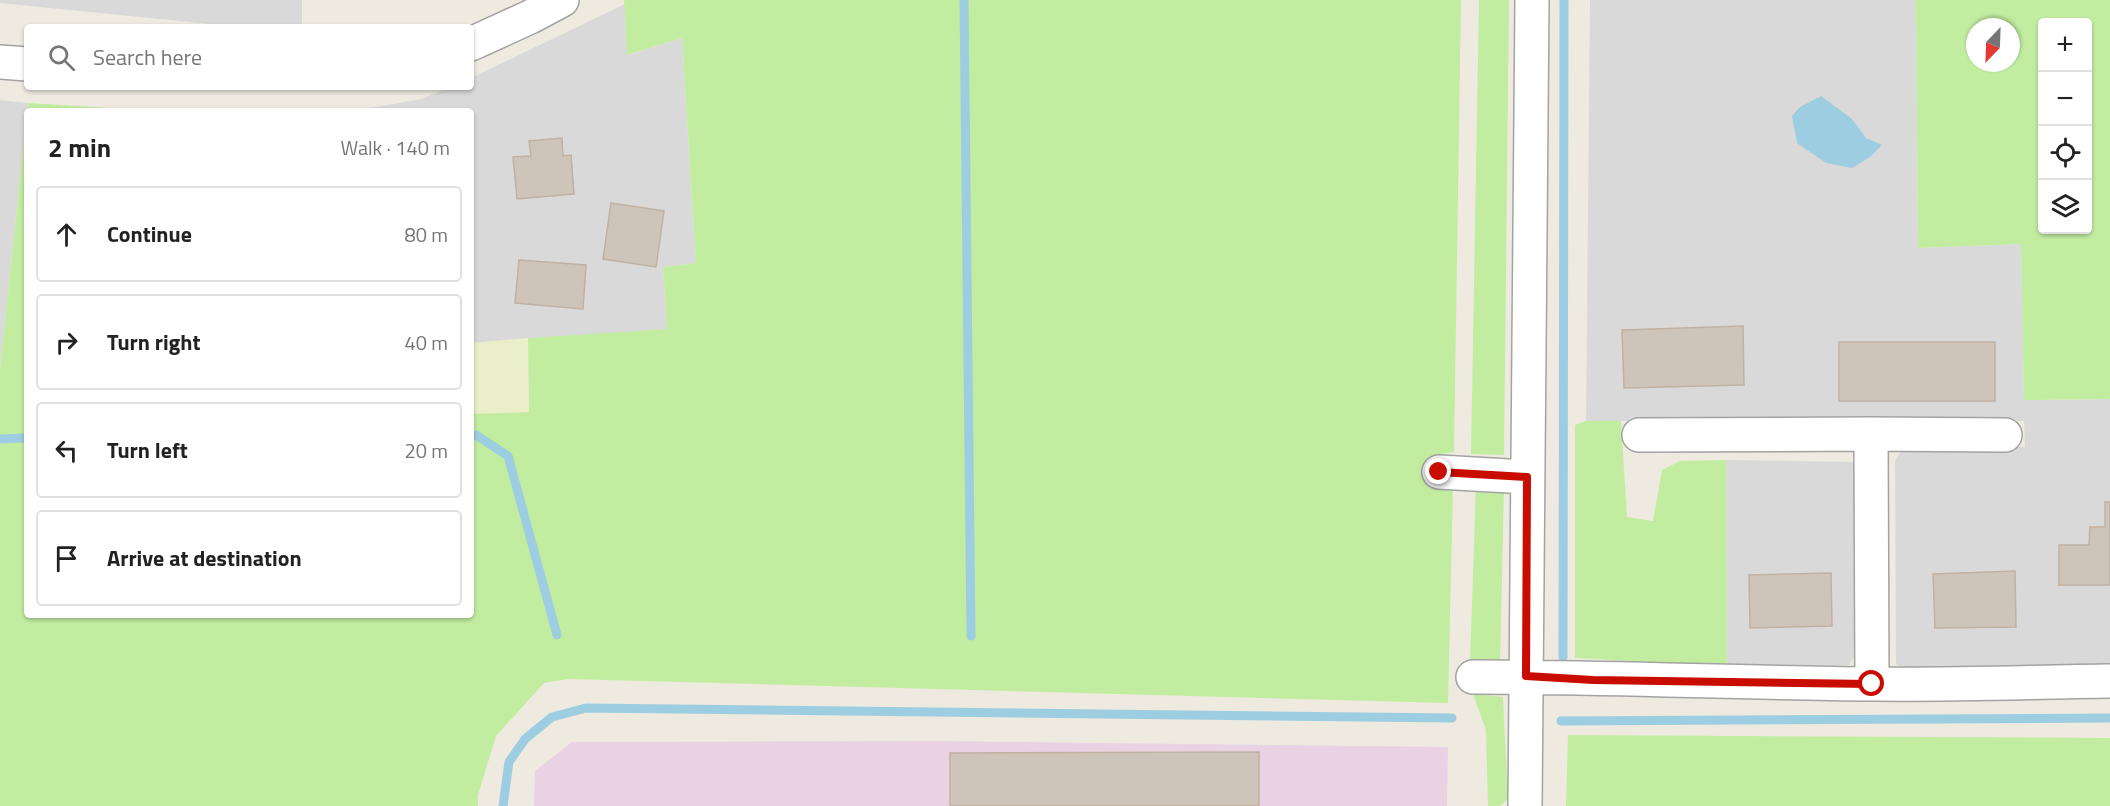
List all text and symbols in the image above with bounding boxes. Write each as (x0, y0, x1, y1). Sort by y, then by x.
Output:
north arrow (1966, 18, 2020, 72)
map controls (2038, 18, 2092, 234)
button: + (2038, 18, 2092, 72)
search box (24, 24, 474, 90)
text: Search here (93, 40, 202, 74)
icon: search (45, 41, 78, 74)
button: − (2038, 72, 2092, 126)
button: locate (2038, 126, 2092, 180)
text: 2 min (48, 128, 111, 167)
text: Walk · 140 m (341, 132, 450, 163)
button: layers (2038, 180, 2092, 234)
text: Continue (107, 217, 192, 251)
icon: ahead (50, 218, 83, 251)
text: 80 m (404, 219, 448, 250)
text: Turn right (107, 325, 201, 359)
icon: right (50, 326, 83, 359)
text: 40 m (404, 327, 448, 358)
text: Turn left (107, 433, 188, 467)
icon: left (50, 434, 83, 467)
text: 20 m (404, 435, 448, 466)
route end (1425, 458, 1451, 484)
text: Arrive at destination (107, 541, 302, 575)
icon: arrive (50, 542, 83, 575)
route start (1858, 670, 1884, 696)

